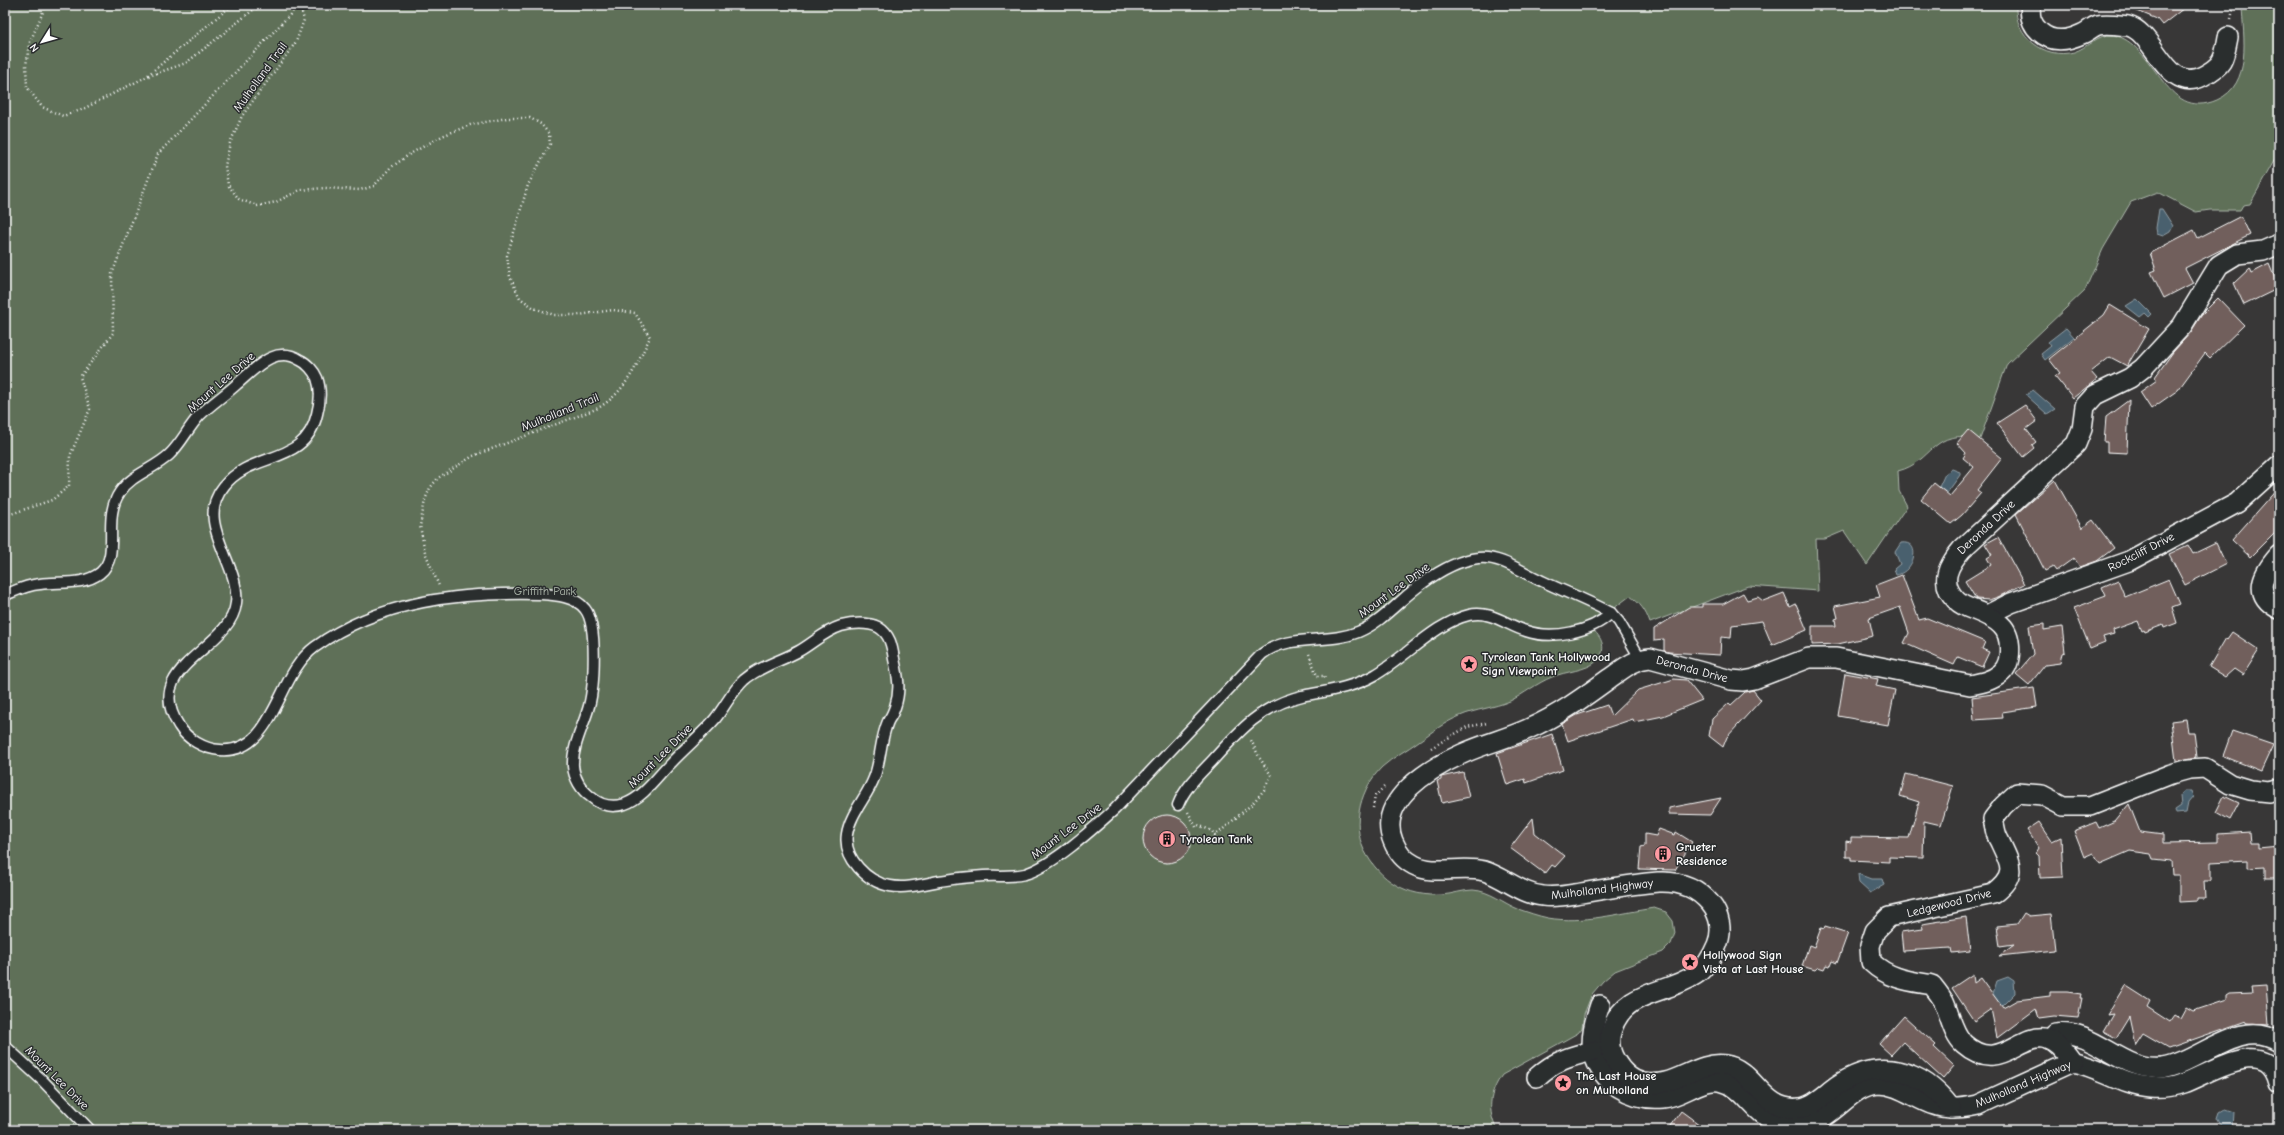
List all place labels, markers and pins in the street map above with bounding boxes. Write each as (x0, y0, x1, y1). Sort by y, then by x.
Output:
place label: Tyrolean Tank Hollywood Sign Viewpoint (1482, 650, 1610, 678)
place icon: Tyrolean Tank Hollywood Sign Viewpoint (1459, 654, 1479, 674)
building icon: Tyrolean Tank (1157, 829, 1177, 849)
place label: Tyrolean Tank (1180, 832, 1252, 846)
place label: Grueter Residence (1676, 840, 1727, 868)
building icon: Grueter Residence (1653, 844, 1673, 864)
place label: Hollywood Sign Vista at Last House (1703, 948, 1803, 976)
place icon: Hollywood Sign Vista at Last House (1680, 952, 1700, 972)
place label: The Last House on Mulholland (1576, 1069, 1656, 1097)
place icon: The Last House on Mulholland (1553, 1073, 1573, 1093)

